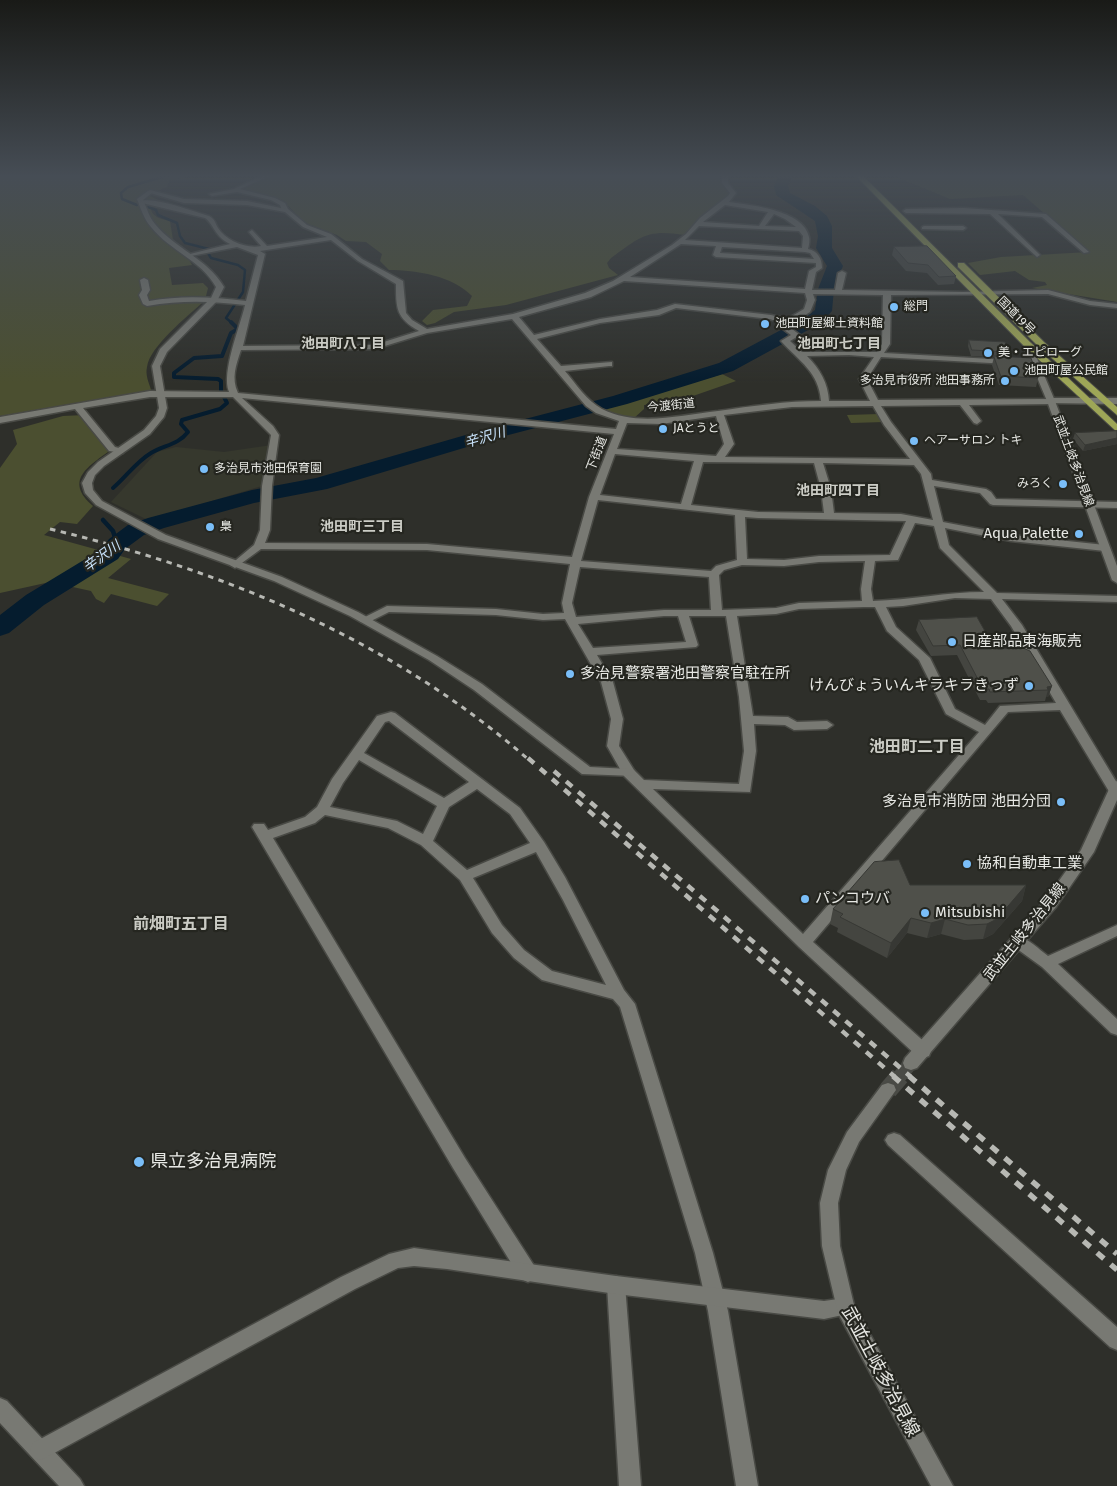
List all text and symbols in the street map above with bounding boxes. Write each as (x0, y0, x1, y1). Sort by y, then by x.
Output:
street label: 国道19号 (994, 294, 1038, 338)
place label: 総門 (904, 300, 928, 314)
marker: 総門 (888, 301, 900, 313)
place label: 池田町屋郷土資料館 (775, 317, 883, 331)
marker: 池田町屋郷土資料館 (759, 318, 771, 330)
district label: 池田町八丁目 (301, 336, 385, 352)
district label: 池田町七丁目 (797, 336, 881, 352)
place label: 美・エピローグ (998, 346, 1082, 360)
marker: 美・エピローグ (982, 347, 994, 359)
place label: 池田町屋公民館 (1024, 364, 1108, 378)
marker: 池田町屋公民館 (1008, 365, 1020, 377)
place label: 多治見市役所 池田事務所 (860, 374, 995, 388)
marker: 多治見市役所 池田事務所 (999, 375, 1011, 387)
street label: 今渡街道 (646, 396, 696, 416)
street label: 武並土岐多治見線 (1050, 413, 1096, 509)
place label: JAとうと (673, 422, 720, 436)
marker: JAとうと (657, 423, 669, 435)
water label: 辛沢川 (462, 424, 508, 452)
place label: ヘアーサロン トキ (924, 434, 1022, 448)
street label: 下街道 (584, 435, 610, 473)
marker: ヘアーサロン トキ (908, 435, 920, 447)
place label: 多治見市池田保育園 (214, 462, 322, 476)
marker: 多治見市池田保育園 (198, 463, 210, 475)
place label: みろく (1017, 477, 1053, 491)
marker: みろく (1057, 478, 1069, 490)
district label: 池田町四丁目 (796, 483, 880, 499)
district label: 池田町三丁目 (320, 519, 404, 535)
place label: 梟 (220, 520, 232, 534)
marker: 梟 (204, 521, 216, 533)
place label: Aqua Palette (983, 525, 1069, 543)
marker: Aqua Palette (1073, 528, 1085, 540)
water label: 辛沢川 (80, 538, 124, 576)
place label: 日産部品東海販売 (962, 633, 1082, 651)
marker: 日産部品東海販売 (946, 636, 958, 648)
place label: 多治見警察署池田警察官駐在所 (580, 665, 790, 683)
marker: 多治見警察署池田警察官駐在所 (564, 668, 576, 680)
place label: けんびょういんキラキラきっず (809, 677, 1019, 695)
marker: けんびょういんキラキラきっず (1023, 680, 1035, 692)
district label: 池田町二丁目 (869, 738, 965, 758)
place label: 多治見市消防団 池田分団 (882, 793, 1051, 811)
marker: 多治見市消防団 池田分団 (1055, 796, 1067, 808)
place label: 協和自動車工業 (977, 855, 1082, 873)
marker: 協和自動車工業 (961, 858, 973, 870)
street label: 武並土岐多治見線 (980, 880, 1070, 984)
place label: パンコウバ (815, 890, 890, 908)
marker: パンコウバ (799, 893, 811, 905)
place label: Mitsubishi (935, 904, 1005, 922)
marker: Mitsubishi (919, 907, 931, 919)
district label: 前畑町五丁目 (133, 915, 229, 935)
place label: 県立多治見病院 (150, 1151, 276, 1173)
marker: 県立多治見病院 (132, 1155, 146, 1169)
street label: 武並土岐多治見線 (837, 1303, 923, 1441)

